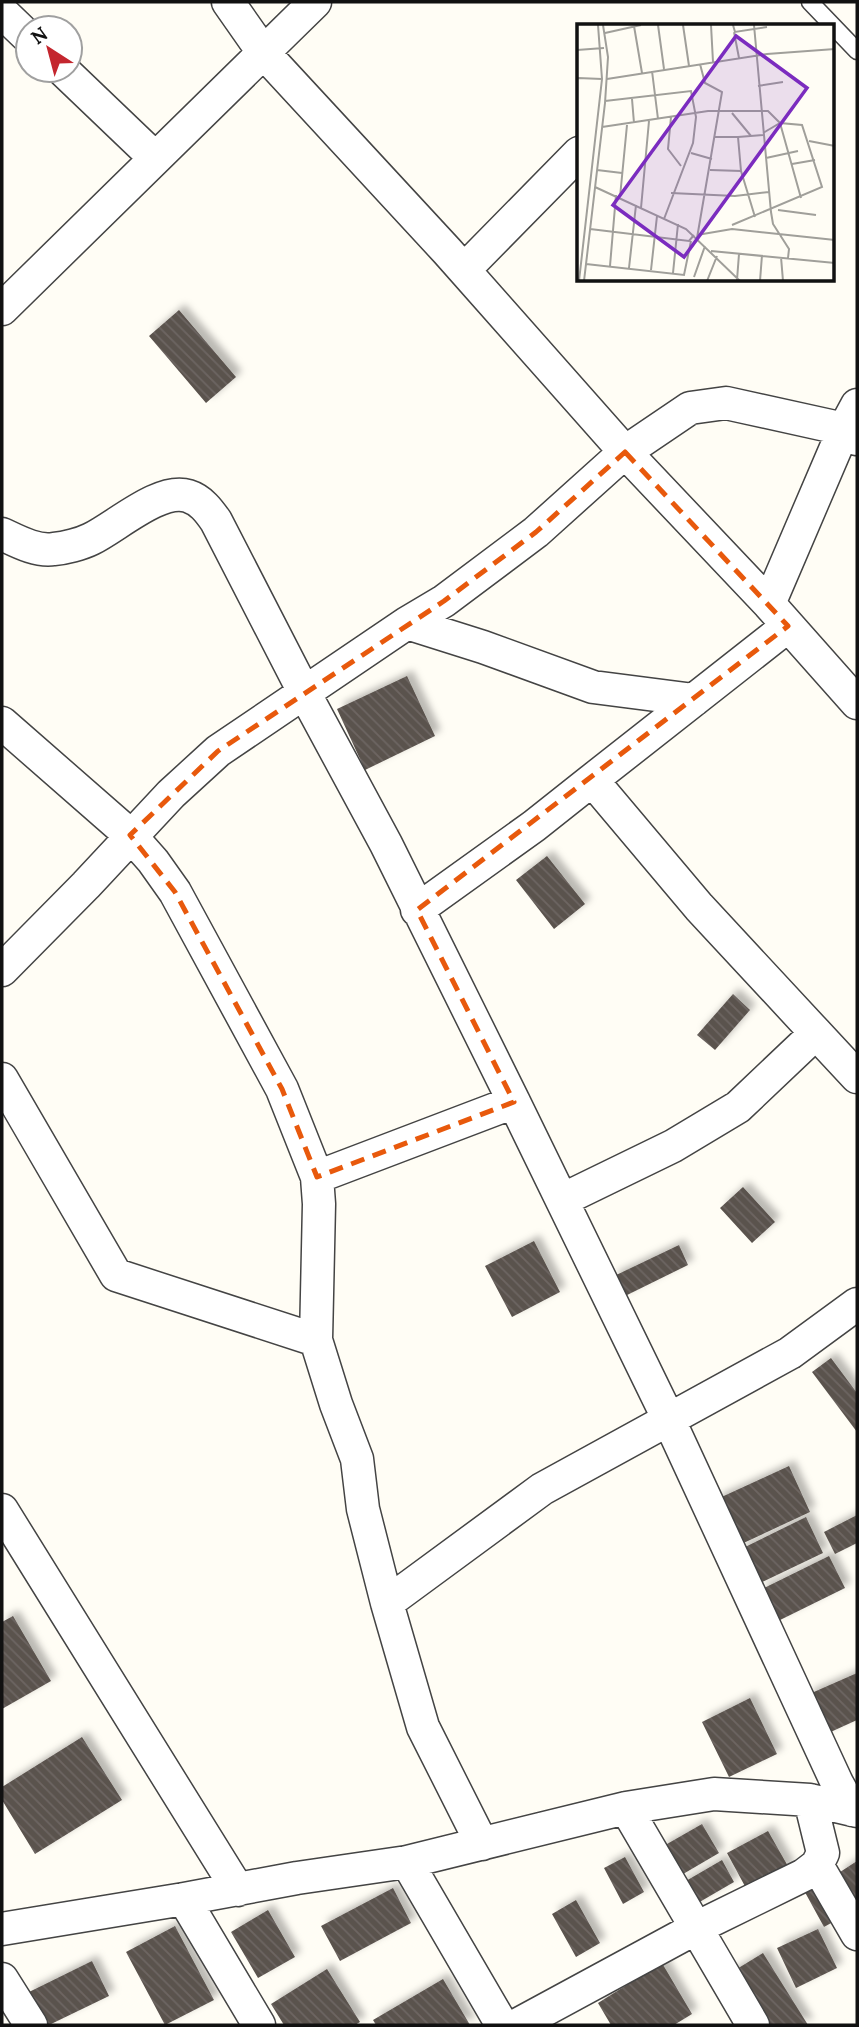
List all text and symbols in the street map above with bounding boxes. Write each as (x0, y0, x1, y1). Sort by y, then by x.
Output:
north arrow (14, 14, 84, 84)
text: N (26, 21, 52, 49)
inset map (577, 24, 834, 282)

